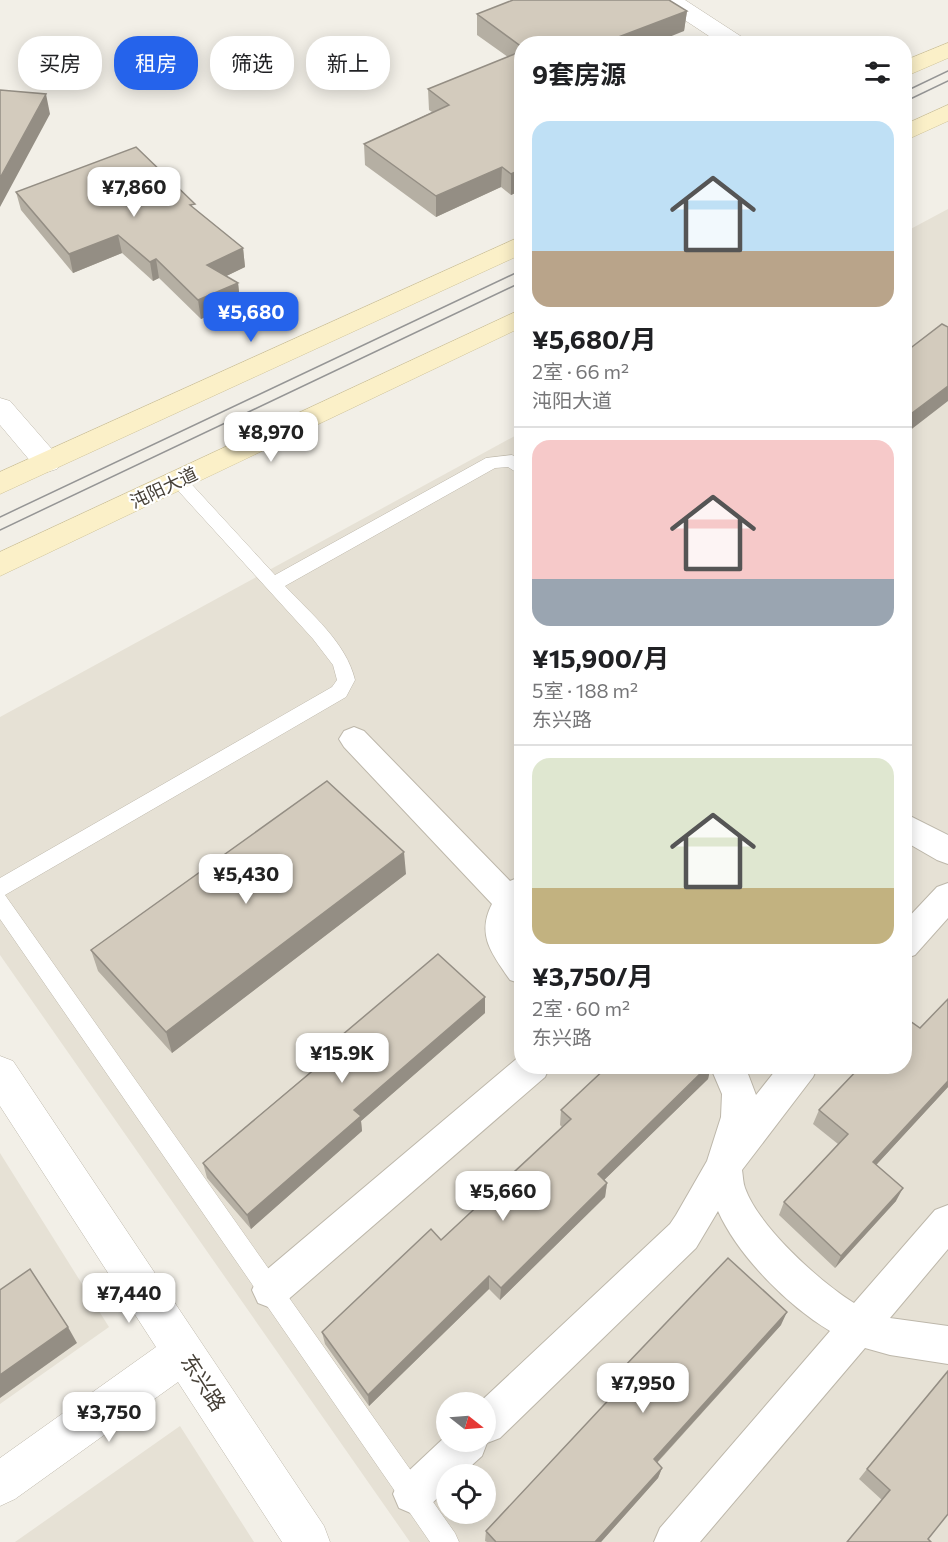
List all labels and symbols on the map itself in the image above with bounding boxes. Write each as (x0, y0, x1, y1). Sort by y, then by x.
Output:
pin: ¥7,860 (85, 167, 183, 218)
pin: ¥5,680 (202, 292, 300, 343)
pin: ¥8,970 (222, 412, 320, 463)
street label: 沌阳大道 (126, 462, 201, 512)
pin: ¥5,430 (197, 854, 295, 905)
pin: ¥15.9K (293, 1033, 391, 1084)
pin: ¥5,660 (454, 1171, 552, 1222)
pin: ¥7,440 (80, 1273, 178, 1324)
street label: 东兴路 (177, 1349, 232, 1415)
pin: ¥7,950 (594, 1363, 692, 1414)
pin: ¥3,750 (60, 1392, 158, 1443)
north arrow (436, 1392, 496, 1452)

